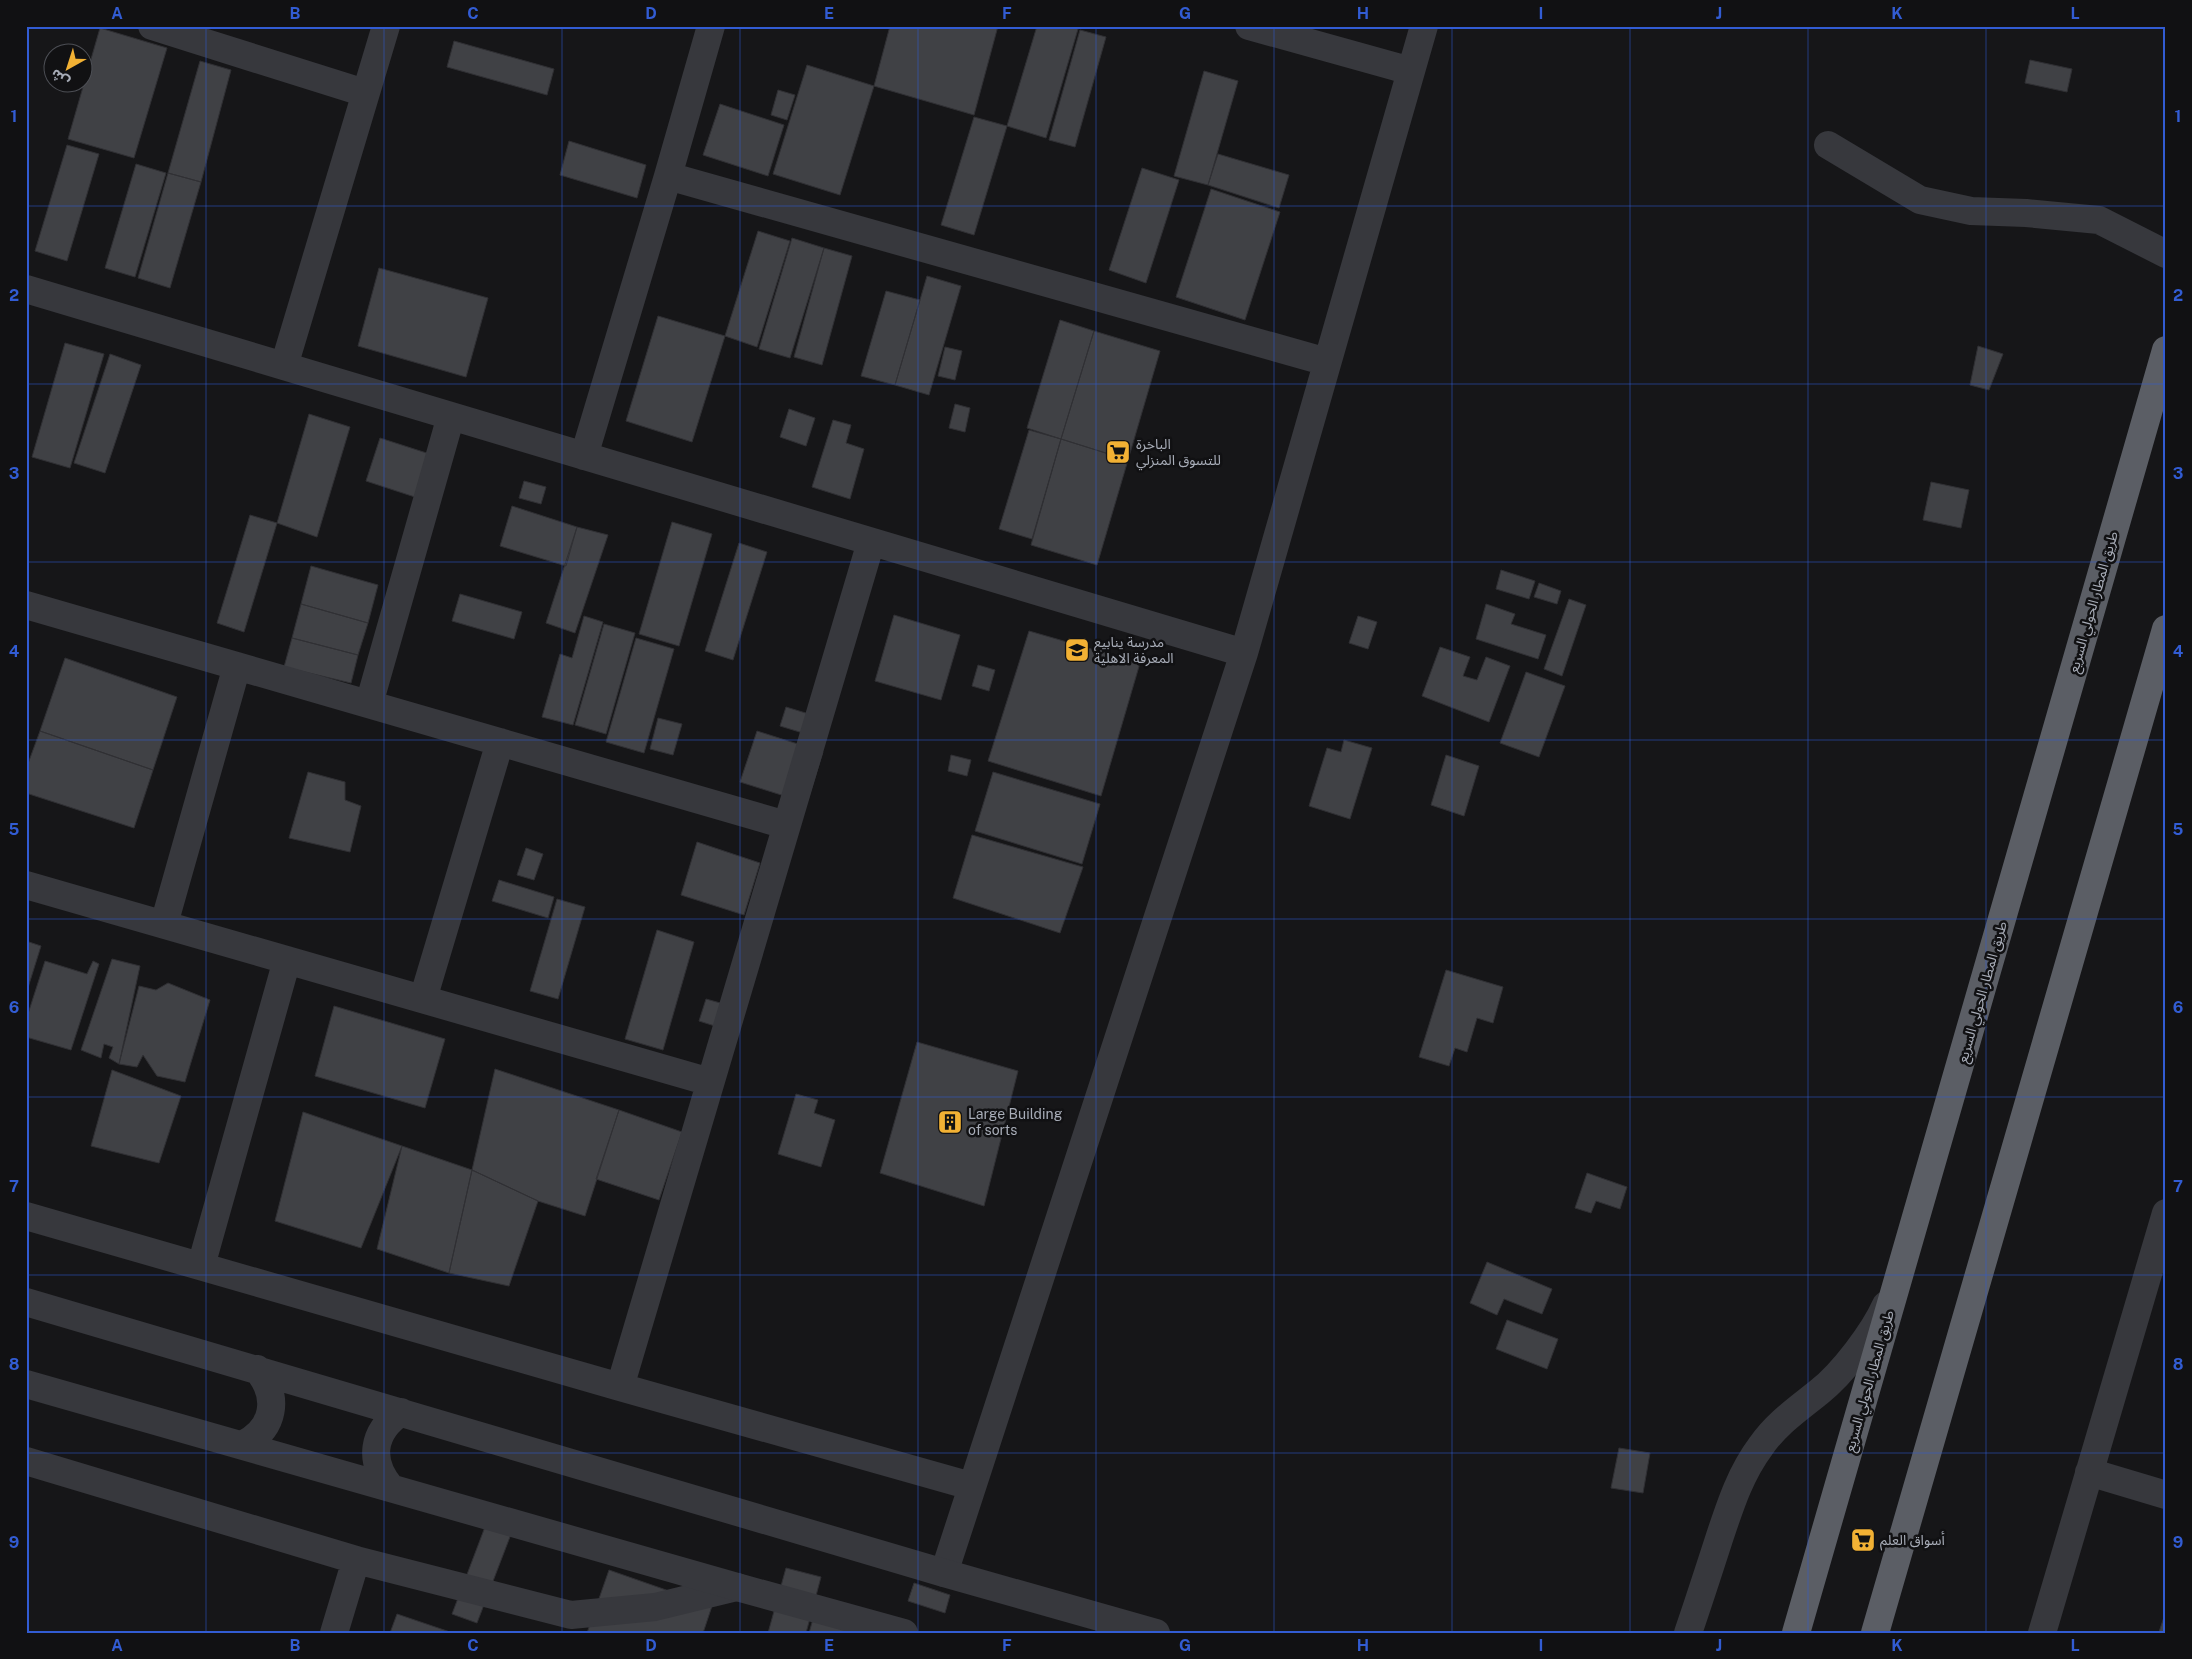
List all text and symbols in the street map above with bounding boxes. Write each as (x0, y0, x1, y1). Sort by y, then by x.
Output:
text: A (111, 4, 123, 23)
text: B (290, 4, 301, 23)
text: C (467, 4, 479, 23)
text: D (645, 4, 657, 23)
text: E (824, 4, 834, 23)
text: F (1002, 4, 1012, 23)
text: G (1179, 4, 1191, 23)
text: H (1357, 4, 1369, 23)
text: I (1539, 4, 1543, 23)
text: J (1716, 4, 1722, 23)
text: K (1891, 4, 1903, 23)
text: L (2070, 4, 2080, 23)
north arrow (42, 42, 92, 92)
text: ش (47, 66, 72, 90)
text: 1 (11, 107, 17, 126)
text: 1 (2175, 107, 2181, 126)
text: 2 (9, 286, 19, 305)
text: 2 (2173, 286, 2183, 305)
place label: الباخرة للتسوق المنزلي (1136, 436, 1221, 471)
supermarket icon: الباخرة للتسوق المنزلي (1105, 439, 1131, 465)
text: 3 (9, 464, 19, 483)
text: 3 (2173, 464, 2183, 483)
street label: طريق المطار الحولي السريع (2065, 529, 2124, 676)
place label: مدرسة ينابيع المعرفة الاهلية (1094, 634, 1174, 667)
school or university icon: مدرسة ينابيع المعرفة الاهلية (1064, 637, 1090, 663)
text: 4 (9, 642, 20, 661)
text: 4 (2173, 642, 2184, 661)
text: 5 (9, 820, 20, 839)
text: 5 (2173, 820, 2184, 839)
street label: طريق المطار الحولي السريع (1954, 919, 2013, 1066)
text: 6 (9, 998, 19, 1017)
text: 6 (2173, 998, 2183, 1017)
place label: Large Building of sorts (968, 1106, 1063, 1138)
building icon: Large Building of sorts (937, 1109, 963, 1135)
text: 7 (9, 1177, 19, 1196)
text: 7 (2173, 1177, 2183, 1196)
street label: طريق المطار الحولي السريع (1841, 1308, 1900, 1455)
text: 8 (9, 1355, 20, 1374)
text: 8 (2173, 1355, 2184, 1374)
supermarket icon: أسواق العلم (1850, 1527, 1876, 1553)
place label: أسواق العلم (1880, 1531, 1945, 1551)
text: 9 (9, 1533, 19, 1552)
text: 9 (2173, 1533, 2183, 1552)
text: A (111, 1636, 123, 1655)
text: B (290, 1636, 301, 1655)
text: C (467, 1636, 479, 1655)
text: D (645, 1636, 657, 1655)
text: E (824, 1636, 834, 1655)
text: F (1002, 1636, 1012, 1655)
text: G (1179, 1636, 1191, 1655)
text: H (1357, 1636, 1369, 1655)
text: I (1539, 1636, 1543, 1655)
text: J (1716, 1636, 1722, 1655)
text: K (1891, 1636, 1903, 1655)
text: L (2070, 1636, 2080, 1655)

